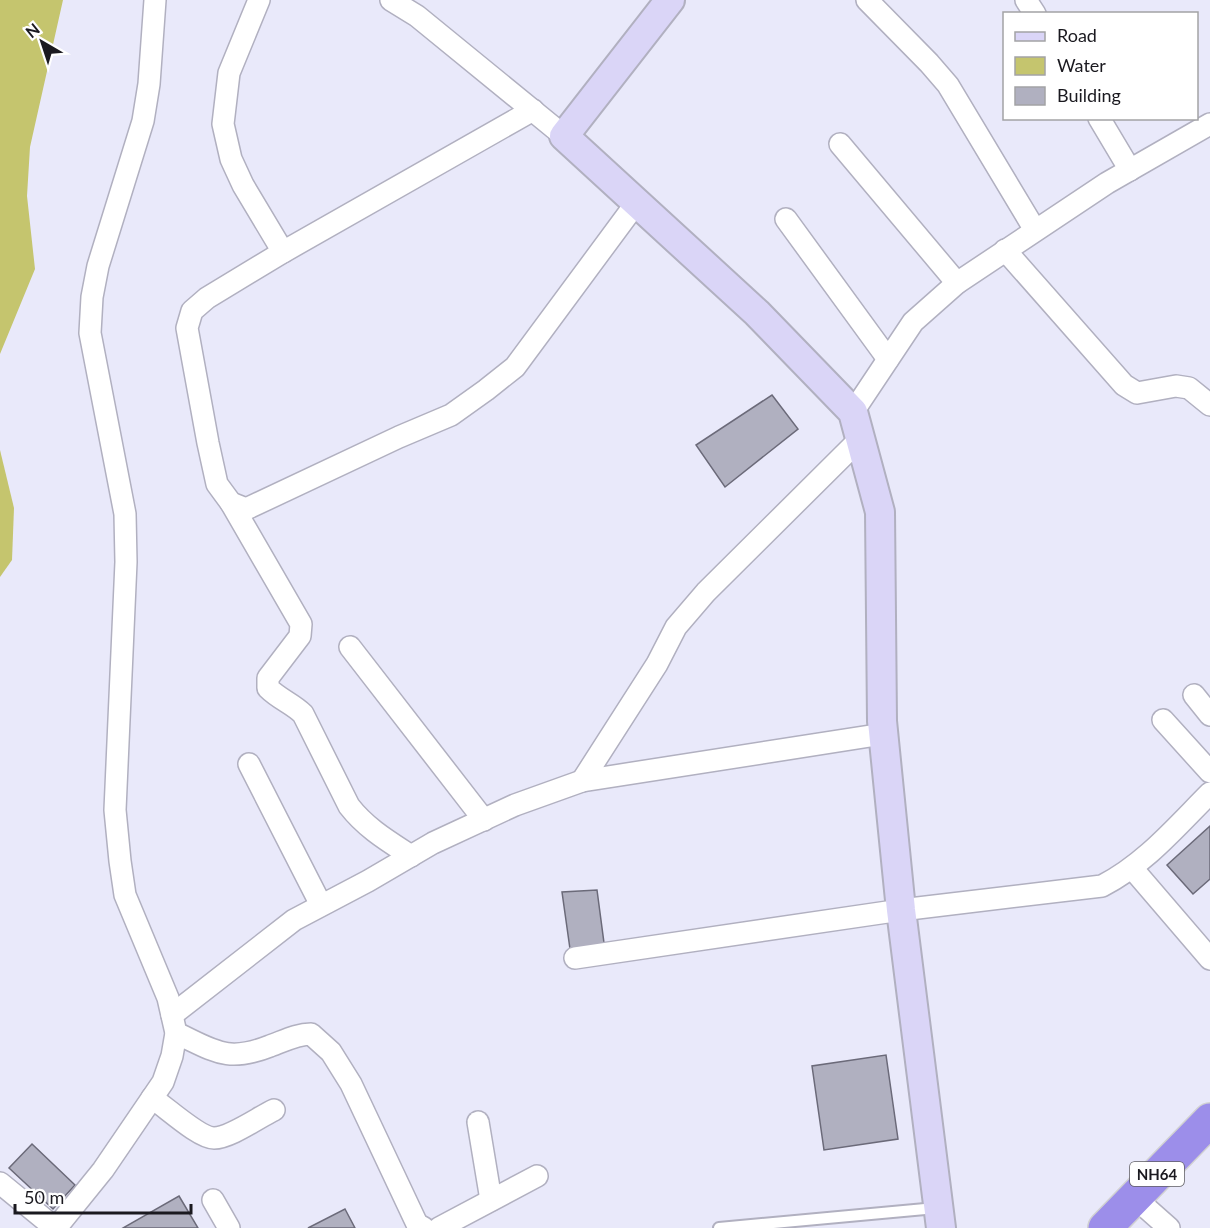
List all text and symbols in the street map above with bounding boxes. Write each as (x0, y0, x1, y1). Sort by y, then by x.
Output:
north arrow (12, 12, 72, 72)
legend (1003, 12, 1198, 120)
text: N (21, 19, 43, 41)
text: Road (1057, 24, 1097, 46)
text: Water (1057, 54, 1106, 76)
text: Building (1057, 84, 1121, 106)
road number: NH64 (1130, 1162, 1184, 1186)
scale bar (15, 1177, 190, 1215)
text: 50 m (24, 1186, 64, 1208)

